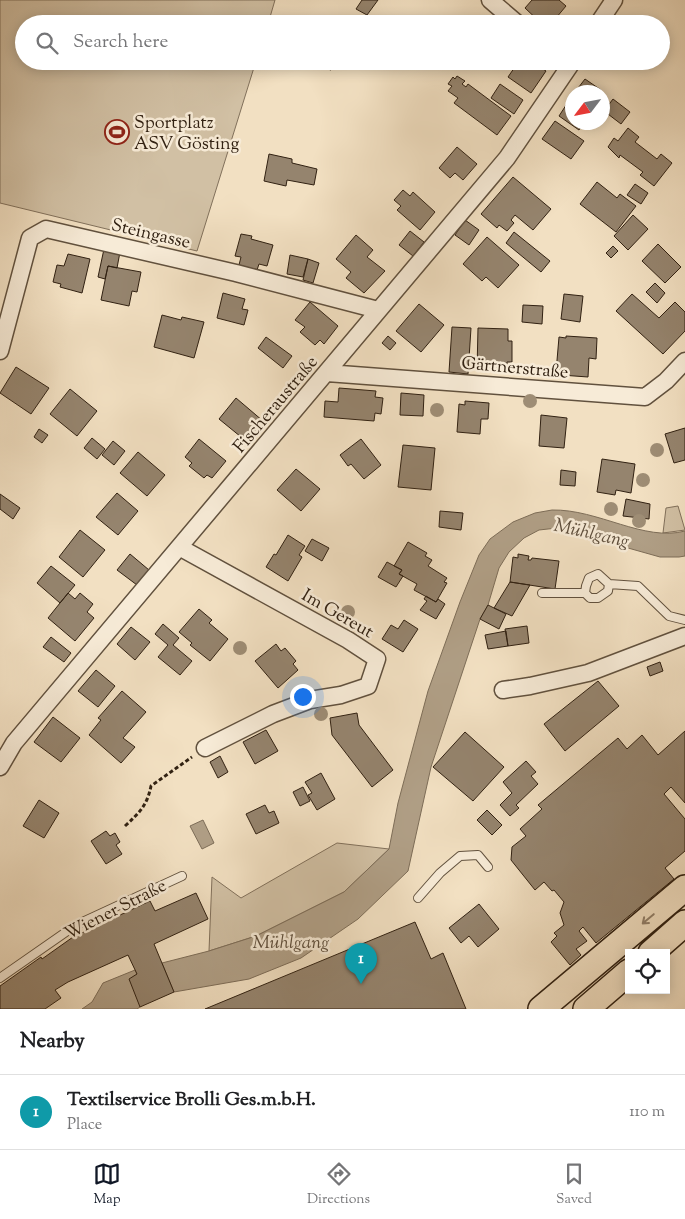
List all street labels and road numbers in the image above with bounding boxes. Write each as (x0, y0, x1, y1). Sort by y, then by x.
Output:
street label: Steingasse (108, 213, 193, 257)
street label: Fischeraustraße (228, 351, 325, 460)
street label: Gärtnerstraße (460, 351, 569, 387)
street label: Im Gereut (296, 584, 378, 646)
street label: Wiener Straße (60, 874, 172, 948)

